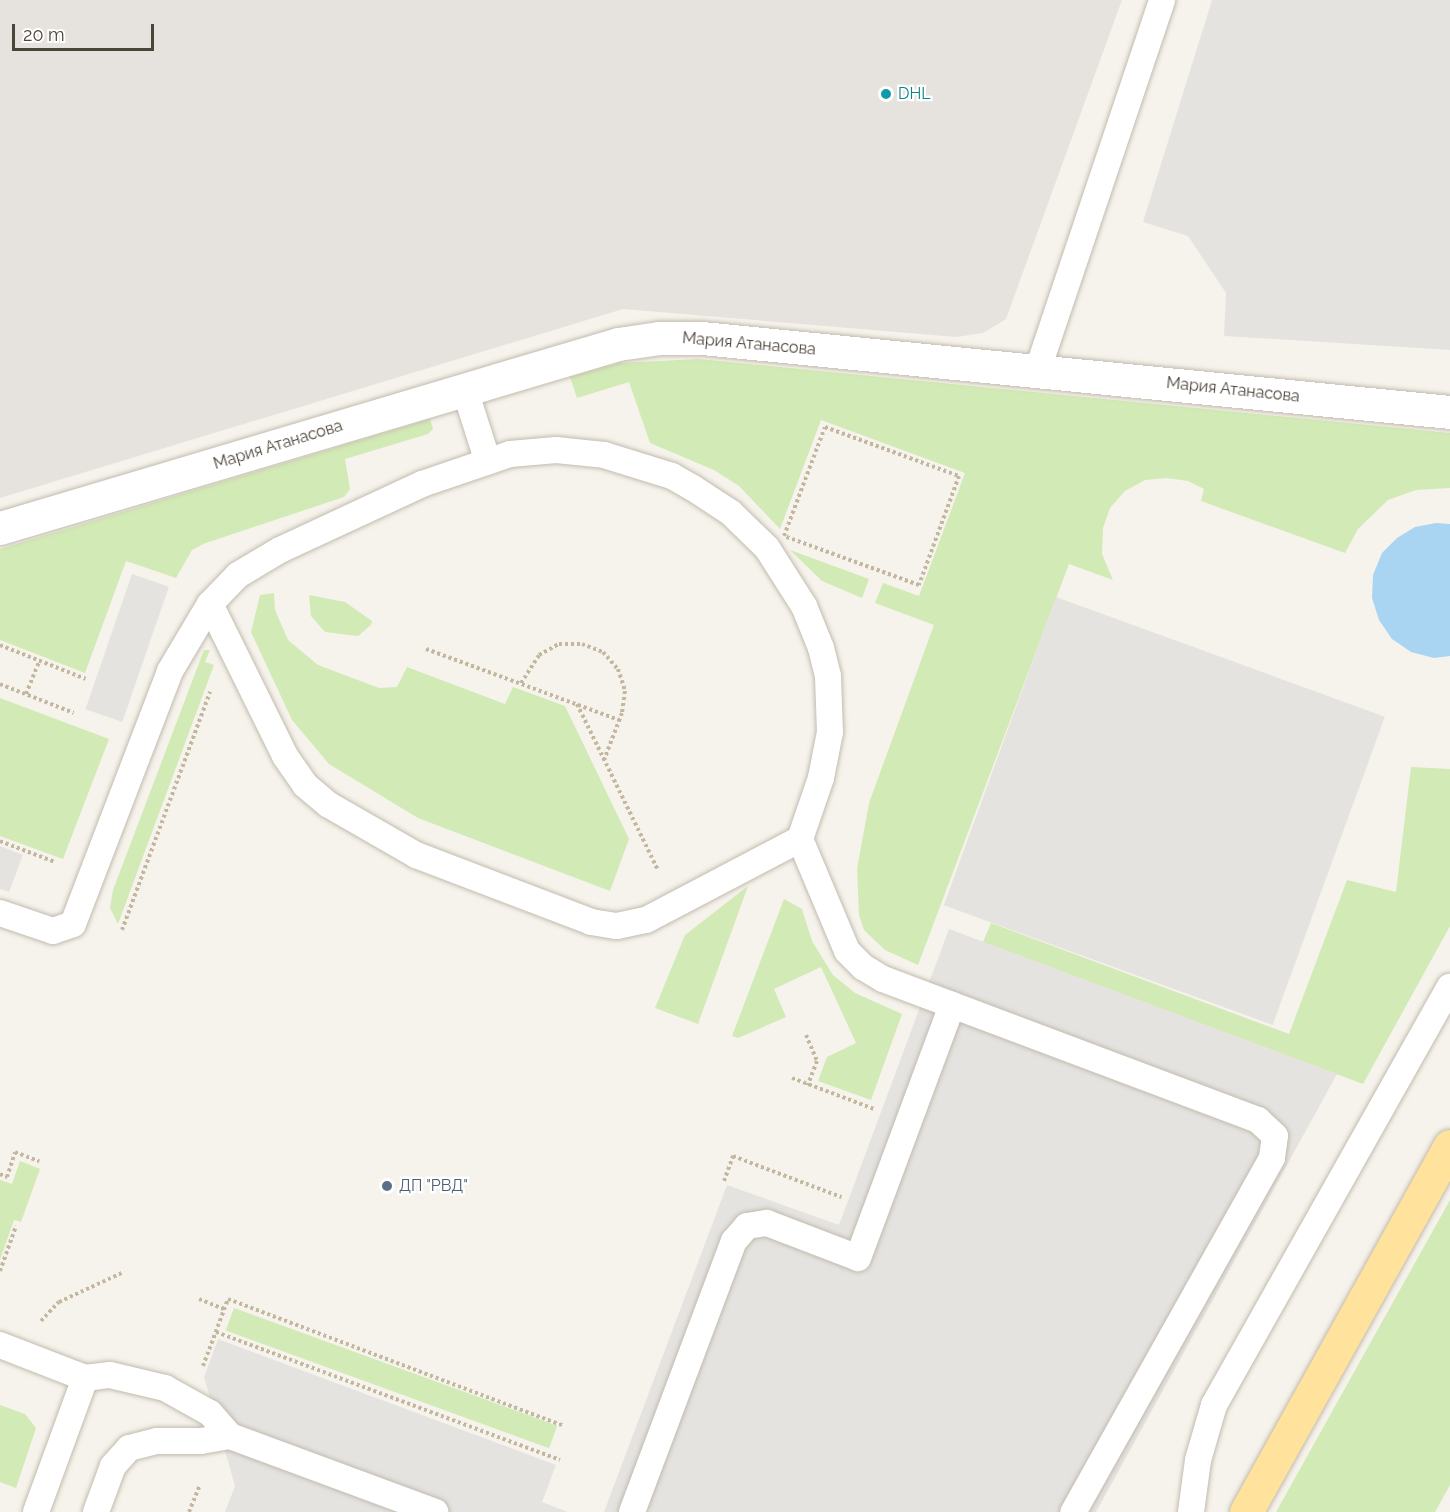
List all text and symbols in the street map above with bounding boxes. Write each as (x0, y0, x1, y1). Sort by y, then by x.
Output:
scale bar (15, 12, 158, 50)
text: 20 m (23, 24, 65, 45)
place label: DHL (898, 84, 931, 104)
marker: DHL (879, 87, 893, 101)
street label: Мария Атанасова (681, 329, 817, 359)
street label: Мария Атанасова (1165, 373, 1301, 407)
street label: Мария Атанасова (211, 416, 345, 474)
place label: ДП "РВД" (399, 1176, 468, 1196)
marker: ДП "РВД" (380, 1179, 394, 1193)

